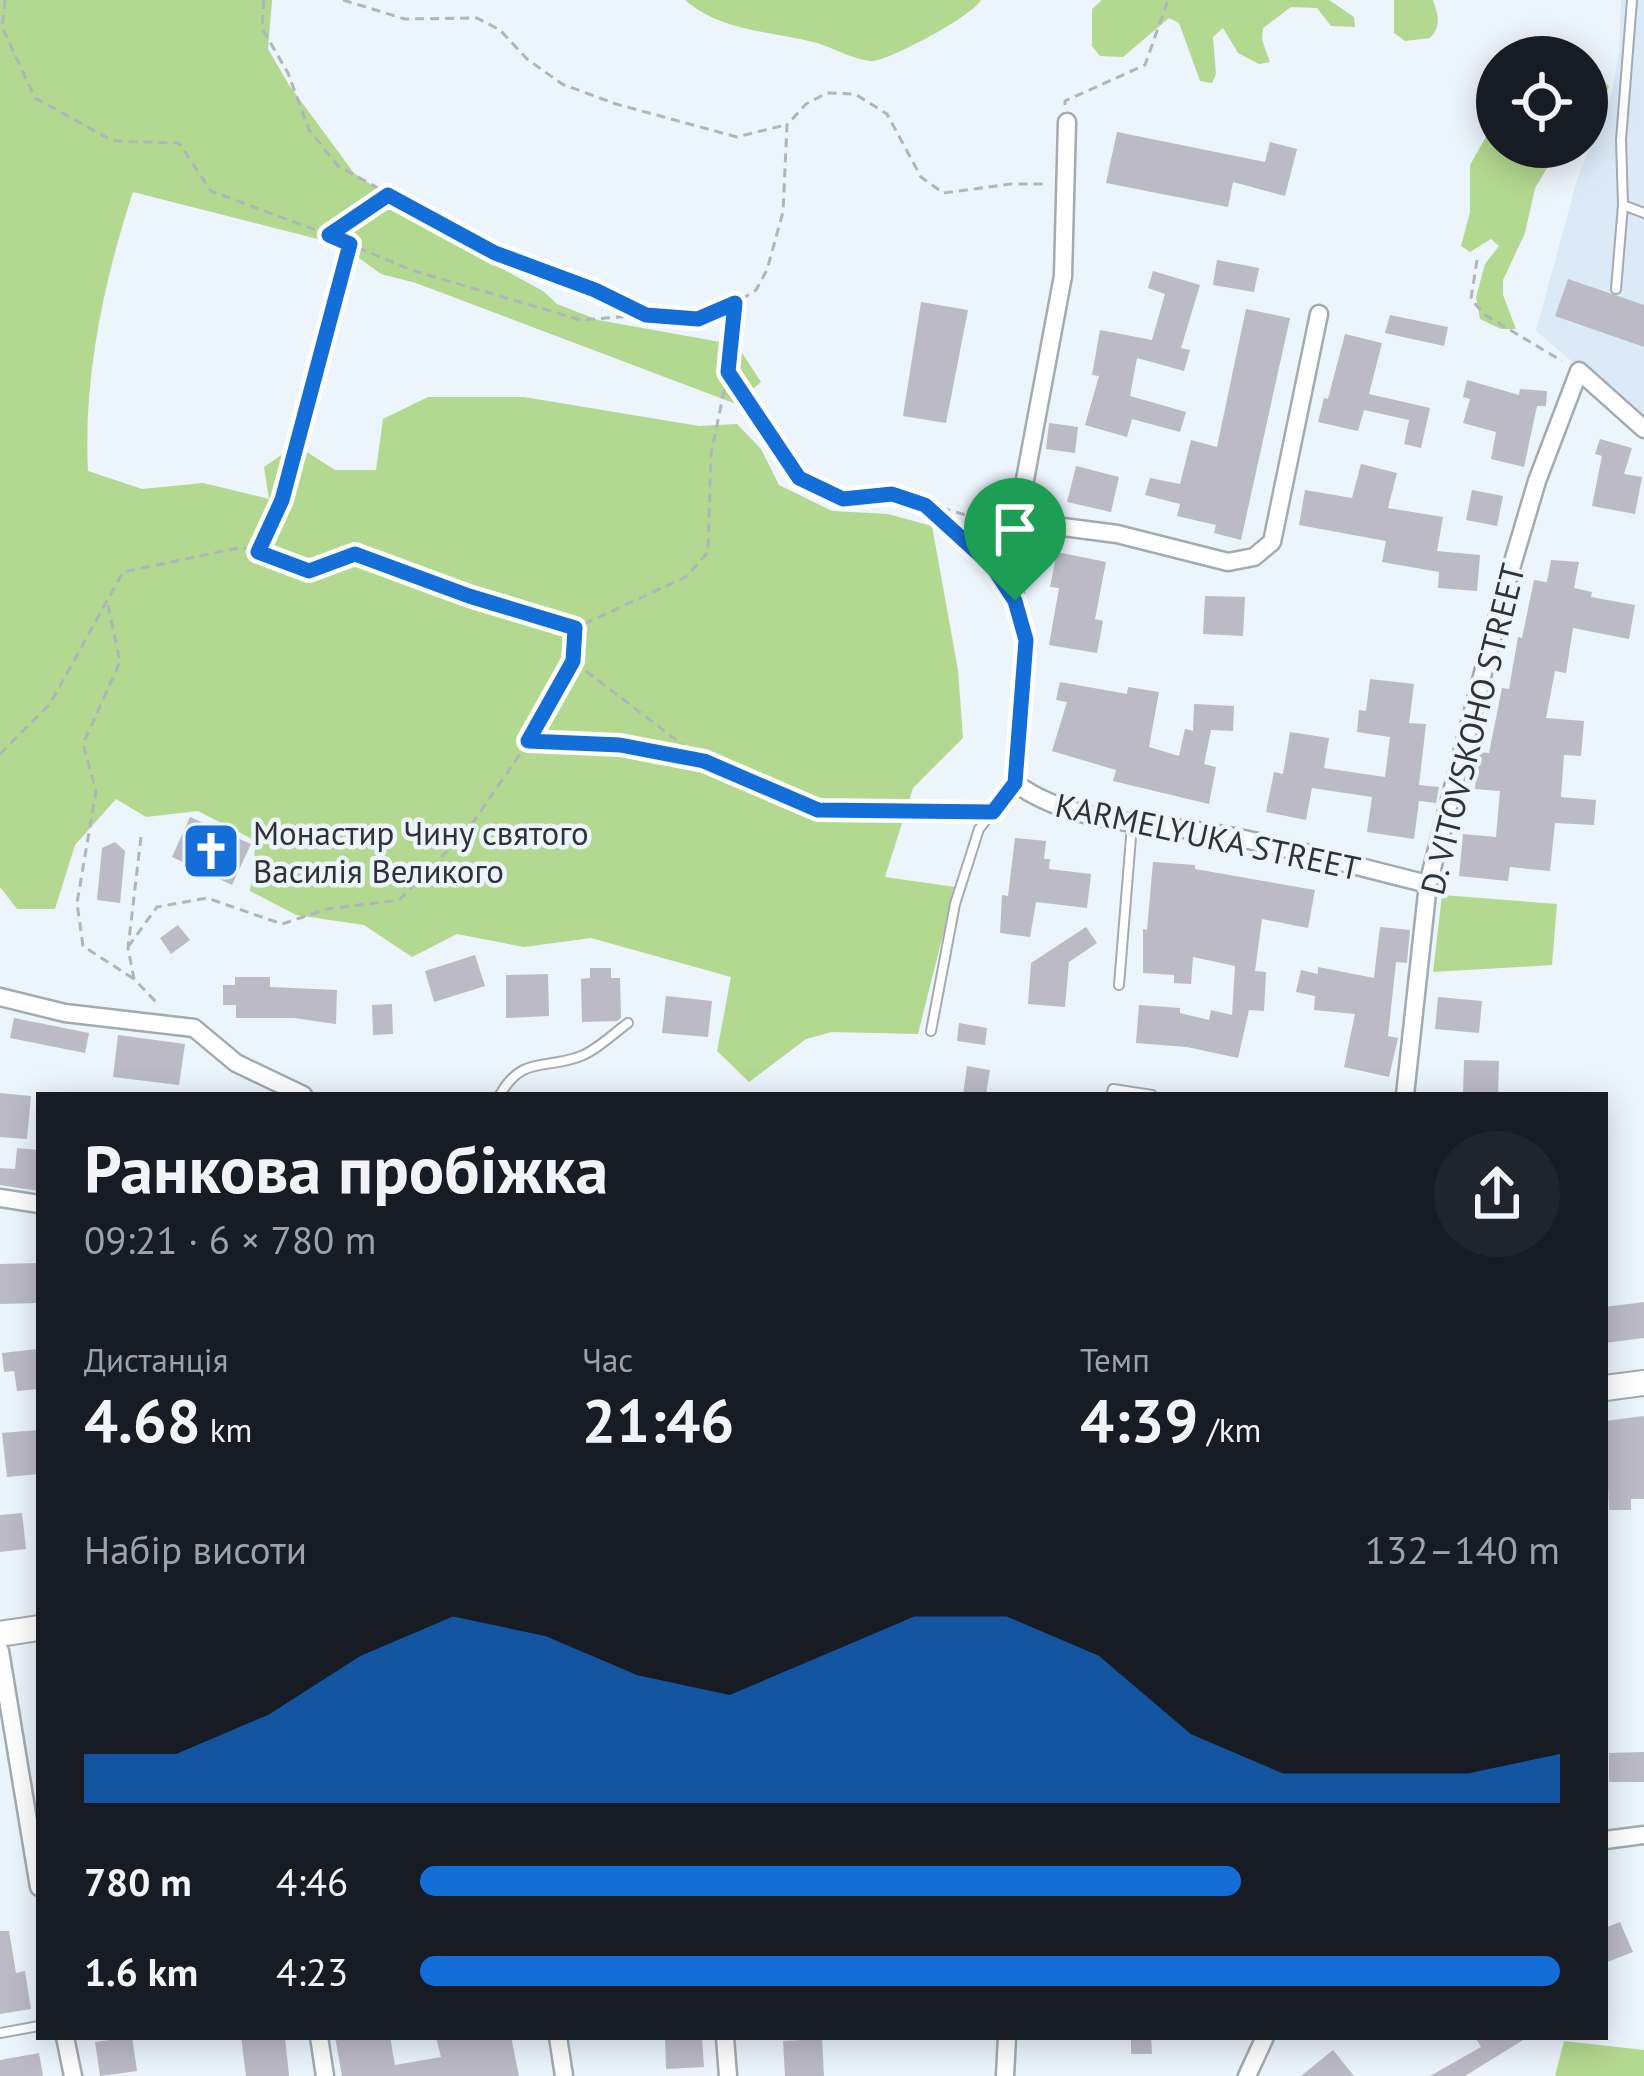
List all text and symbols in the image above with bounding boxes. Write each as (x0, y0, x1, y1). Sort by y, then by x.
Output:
map controls (1476, 36, 1608, 168)
button: locate (1476, 36, 1608, 168)
pin (964, 478, 1066, 601)
icon: arrive (982, 496, 1048, 562)
street label: D. VITOVSKOHO STREET (1410, 559, 1534, 899)
street label: KARMELYUKA STREET (1052, 783, 1364, 889)
place label: Монастир Чину святого Василія Великого (253, 811, 589, 892)
church icon: Монастир Чину святого Василія Великого (180, 820, 242, 882)
text: Ранкова пробіжка (84, 1126, 608, 1211)
button: share (1434, 1131, 1560, 1257)
text: 09:21 · 6 × 780 m (84, 1214, 376, 1265)
text: Дистанція (84, 1338, 228, 1381)
text: Час (582, 1338, 633, 1381)
text: Темп (1080, 1338, 1150, 1381)
text: 4.68 (84, 1381, 201, 1459)
text: 21:46 (582, 1381, 734, 1459)
text: 4:39 (1080, 1381, 1198, 1459)
text: km (201, 1408, 252, 1451)
text: /km (1198, 1408, 1261, 1451)
text: Набір висоти (84, 1524, 307, 1575)
text: 132–140 m (1365, 1524, 1560, 1575)
text: 780 m (84, 1856, 192, 1907)
text: 4:46 (276, 1856, 348, 1907)
text: 1.6 km (84, 1946, 198, 1997)
text: 4:23 (276, 1946, 348, 1997)

